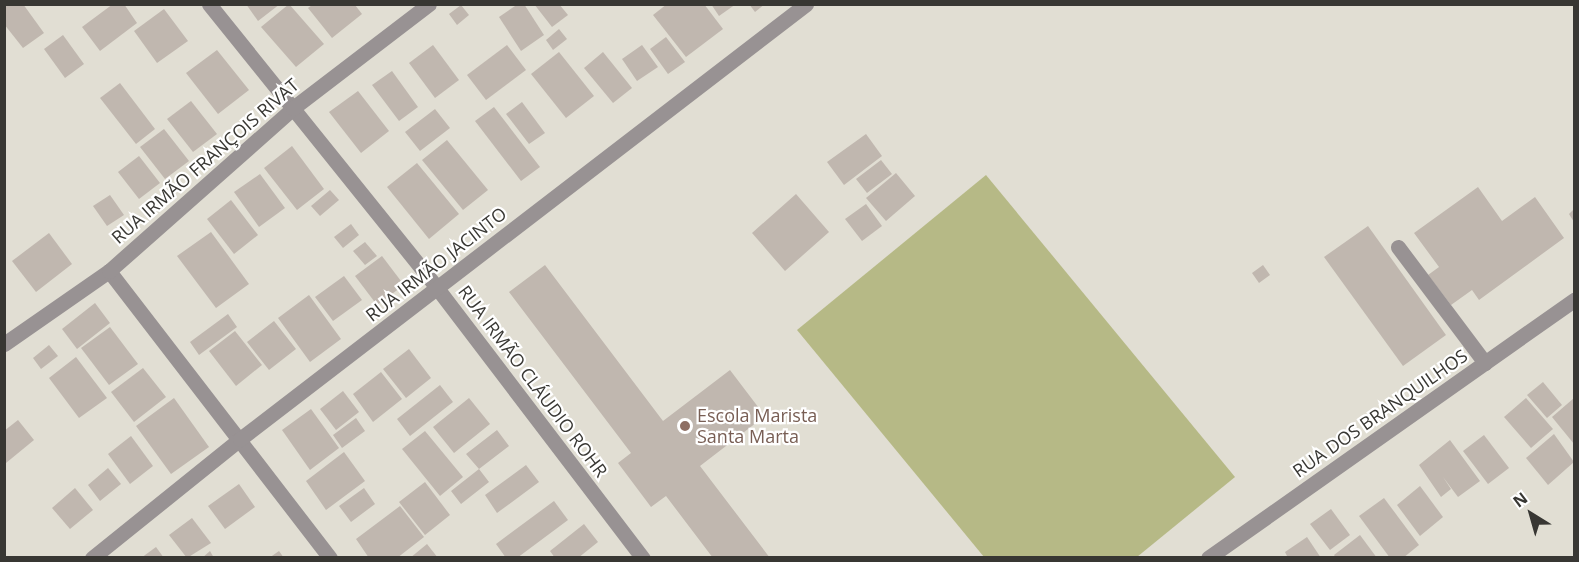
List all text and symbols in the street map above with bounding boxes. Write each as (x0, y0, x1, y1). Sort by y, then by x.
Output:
street label: RUA IRMÃO FRANÇOIS RIVAT (107, 74, 303, 248)
street label: RUA IRMÃO JACINTO (361, 202, 511, 326)
street label: RUA IRMÃO CLÁUDIO ROHR (454, 281, 612, 481)
street label: RUA DOS BRANQUILHOS (1289, 344, 1471, 482)
place label: Escola Marista Santa Marta (697, 405, 817, 448)
marker: Escola Marista Santa Marta (678, 419, 692, 433)
north arrow (1501, 484, 1561, 544)
text: N (1508, 487, 1532, 512)

